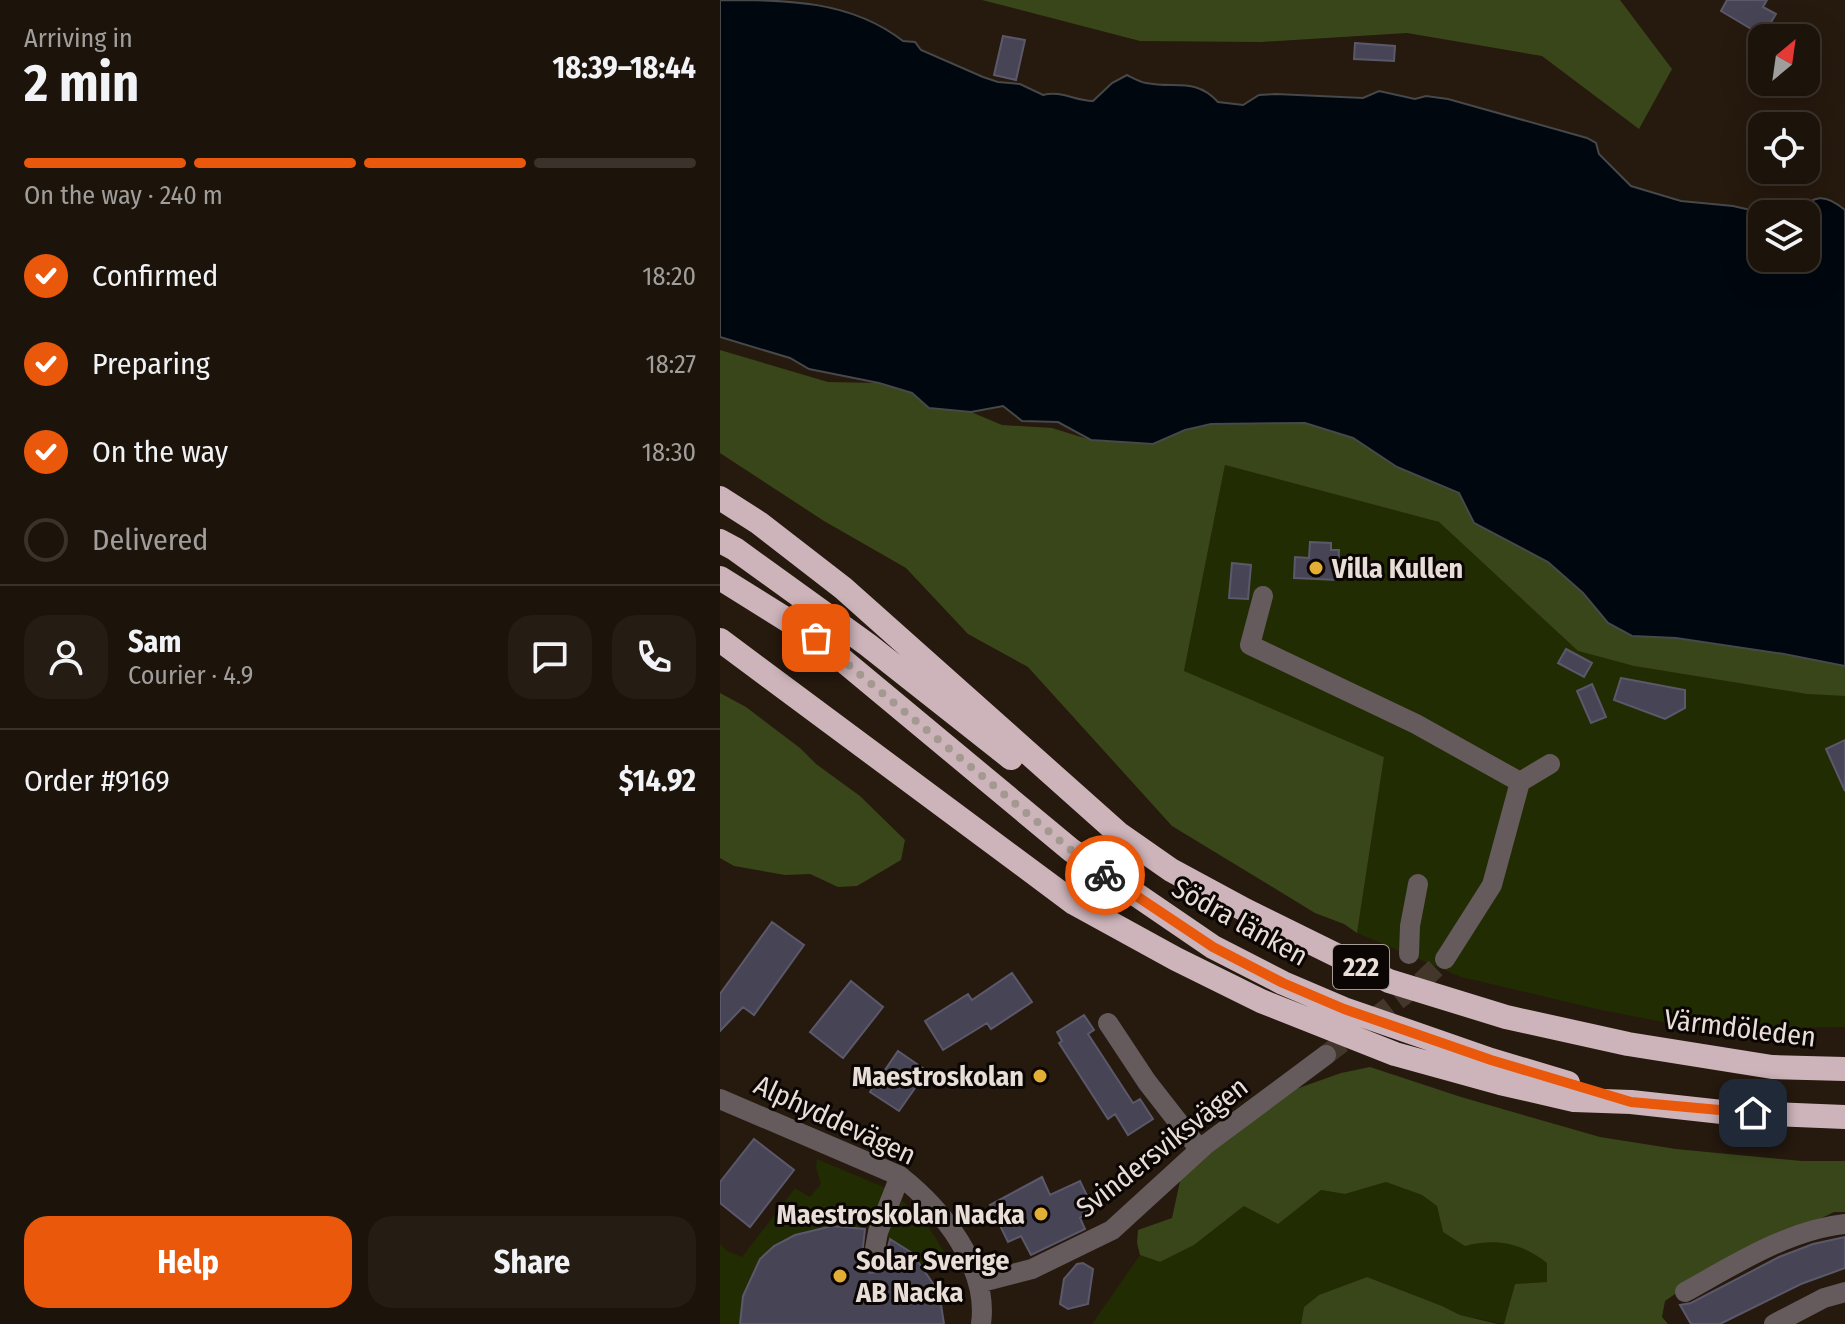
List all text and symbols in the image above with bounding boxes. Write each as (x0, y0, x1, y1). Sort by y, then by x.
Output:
text: Arriving in (24, 23, 133, 54)
north arrow (1748, 24, 1820, 96)
map controls (1748, 24, 1820, 272)
text: 18:39–18:44 (552, 50, 696, 86)
text: 2 min (24, 52, 139, 115)
button: locate (1748, 112, 1820, 184)
text: On the way · 240 m (24, 180, 223, 211)
button: layers (1748, 200, 1820, 272)
icon: check (24, 254, 68, 298)
text: Confirmed (92, 258, 218, 294)
text: 18:20 (642, 261, 696, 292)
icon: check (24, 342, 68, 386)
text: Preparing (92, 346, 210, 382)
text: 18:27 (646, 349, 696, 380)
icon: check (24, 430, 68, 474)
text: On the way (92, 434, 228, 470)
text: 18:30 (642, 437, 696, 468)
text: Delivered (92, 522, 208, 558)
place label: Villa Kullen (1331, 552, 1463, 585)
marker: Villa Kullen (1307, 559, 1325, 577)
pin (782, 604, 850, 672)
button: person (24, 615, 108, 699)
button: chat (508, 615, 592, 699)
button: phone (612, 615, 696, 699)
icon: bag (794, 616, 838, 660)
text: Sam (128, 624, 181, 660)
text: Courier · 4.9 (128, 660, 253, 691)
text: Order #9169 (24, 763, 170, 799)
text: $14.92 (619, 763, 696, 799)
courier (1065, 835, 1145, 915)
icon: bike (1083, 853, 1127, 897)
street label: Södra länken (1166, 871, 1314, 973)
road number: 222 (1333, 945, 1389, 989)
street label: Värmdöleden (1662, 1002, 1818, 1054)
place label: Maestroskolan (852, 1060, 1024, 1093)
marker: Maestroskolan (1031, 1067, 1049, 1085)
street label: Alphyddevägen (749, 1068, 921, 1172)
street label: Svindersviksvägen (1070, 1070, 1254, 1224)
pin (1719, 1079, 1787, 1147)
icon: home (1731, 1091, 1775, 1135)
place label: Maestroskolan Nacka (777, 1198, 1025, 1231)
marker: Maestroskolan Nacka (1032, 1205, 1050, 1223)
button: Help (24, 1216, 352, 1308)
button: Share (368, 1216, 696, 1308)
place label: Solar Sverige AB Nacka (855, 1244, 1009, 1309)
marker: Solar Sverige AB Nacka (831, 1267, 849, 1285)

